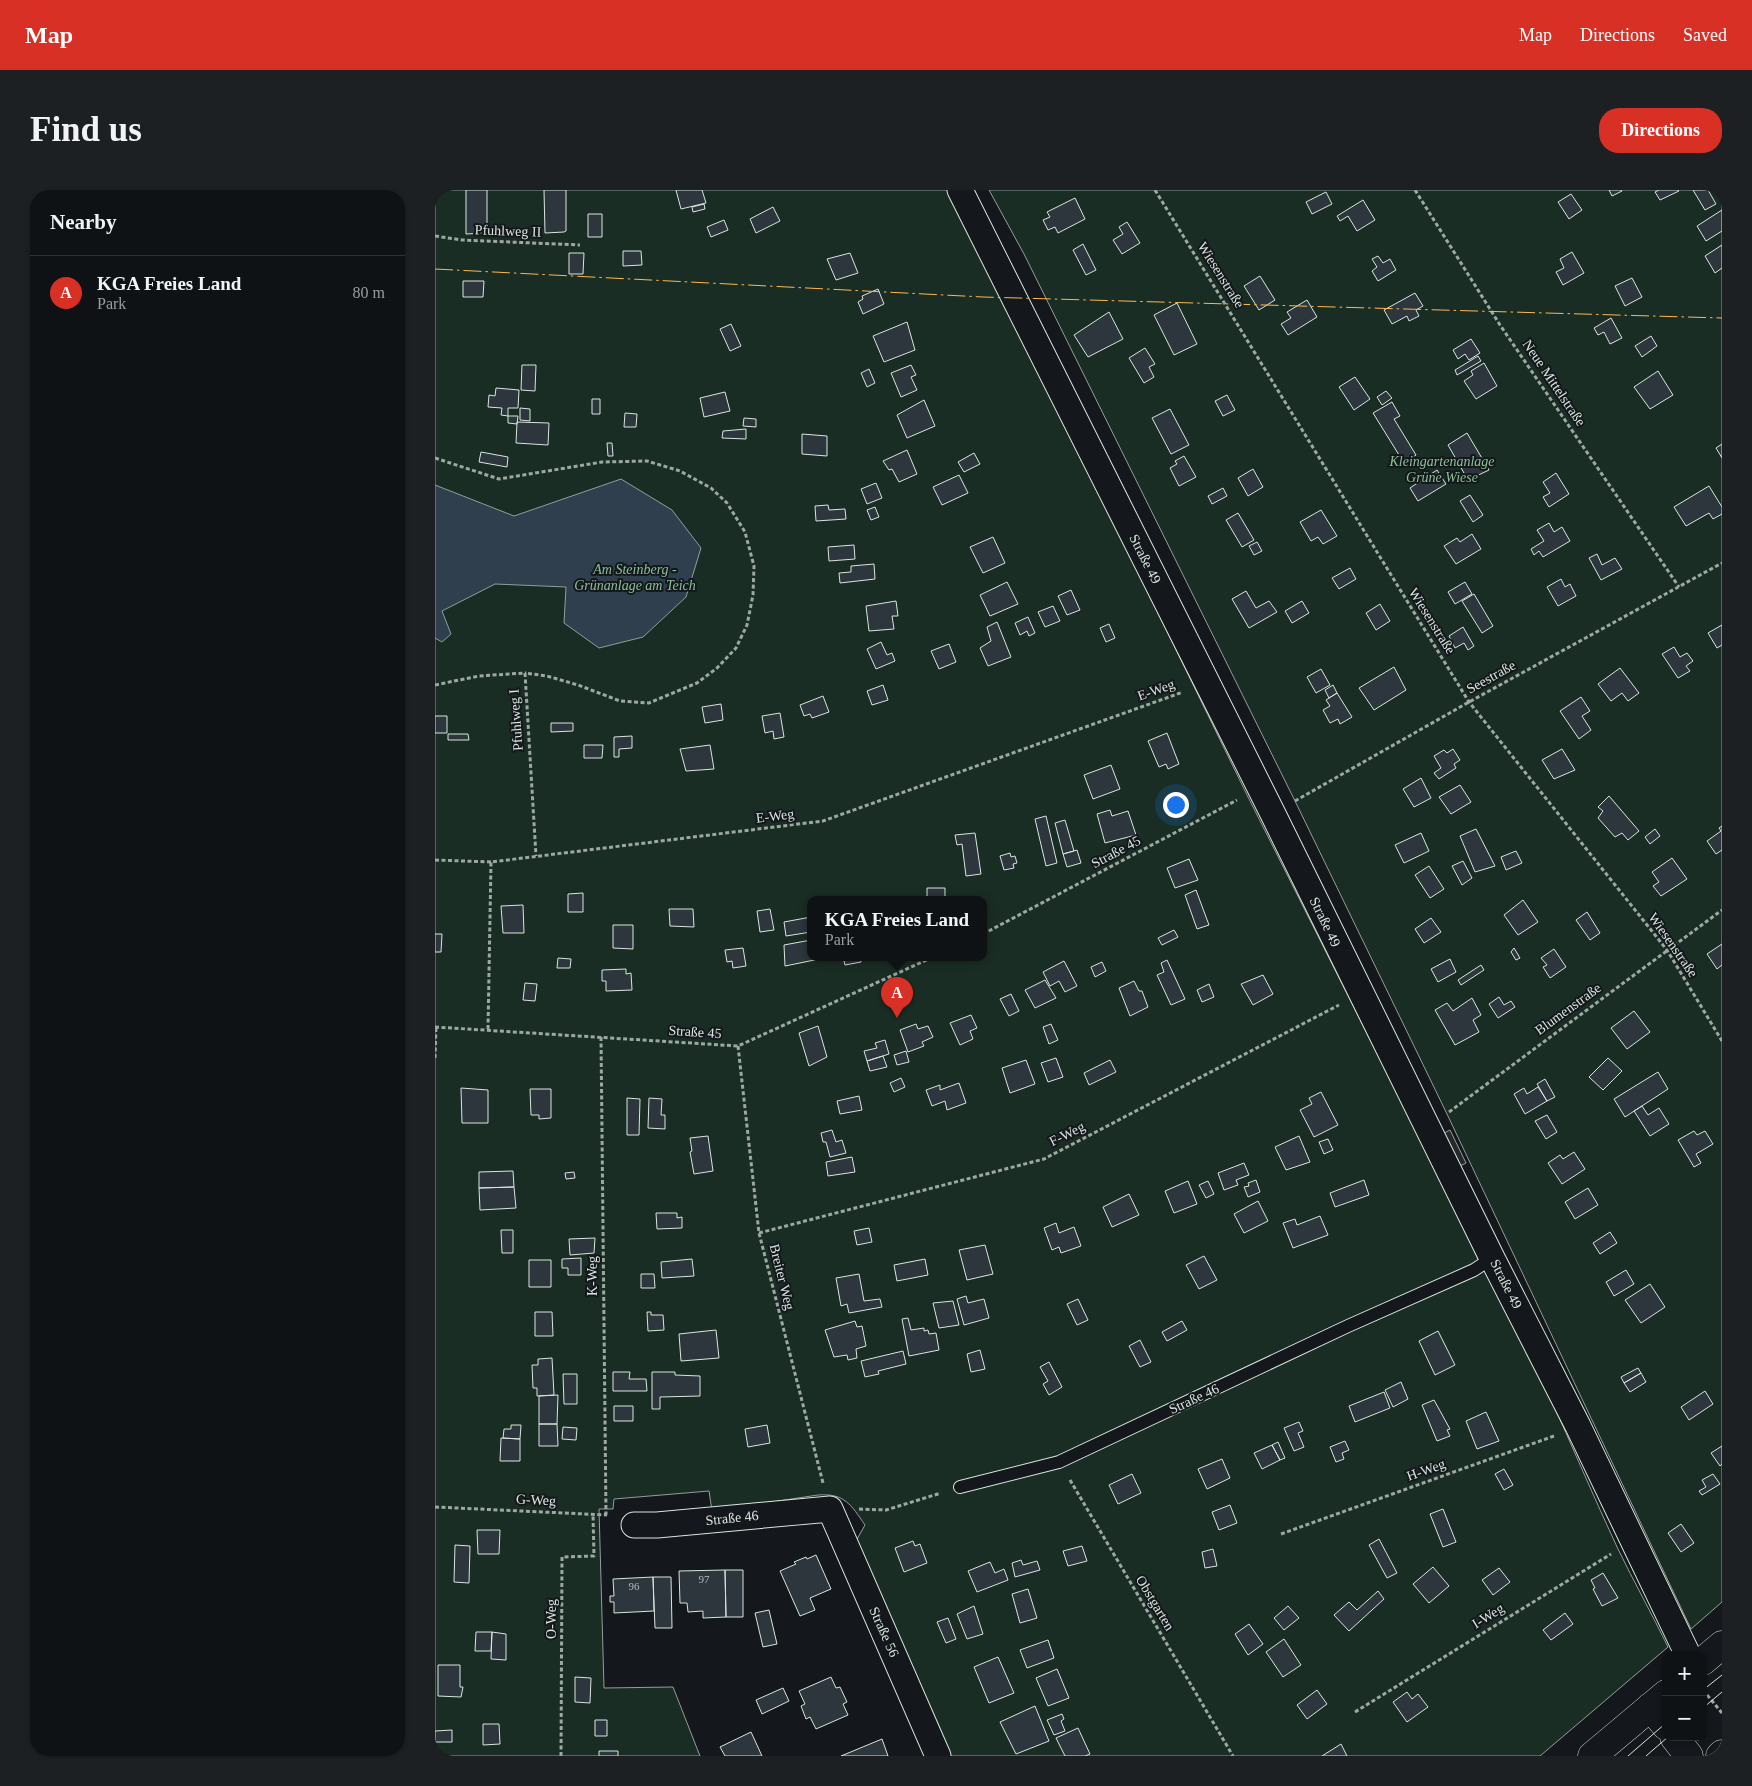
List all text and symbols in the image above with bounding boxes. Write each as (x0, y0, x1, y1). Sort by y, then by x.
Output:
text: Map (25, 22, 73, 48)
text: Map (1519, 25, 1552, 45)
text: Directions (1580, 25, 1655, 45)
text: Saved (1683, 25, 1727, 45)
button: Directions (1599, 108, 1722, 153)
text: Find us (30, 110, 142, 149)
text: Nearby (50, 210, 117, 234)
street label: Pfuhlweg II (475, 222, 542, 240)
street label: Wiesenstraße (1195, 239, 1247, 311)
text: KGA Freies Land (97, 273, 241, 294)
text: A (60, 284, 72, 301)
text: 80 m (353, 284, 385, 301)
text: Park (97, 295, 126, 312)
street label: Neue Mittelstraße (1520, 337, 1588, 429)
park label: Kleingartenanlage Grüne Wiese (1389, 454, 1495, 485)
street label: Straße 49 (1126, 532, 1164, 586)
park label: Am Steinberg - Grünanlage am Teich (574, 562, 696, 593)
street label: Wiesenstraße (1406, 585, 1458, 657)
street label: Seestraße (1464, 657, 1518, 697)
street label: E-Weg (1135, 676, 1177, 704)
street label: Pfuhlweg I (506, 688, 526, 751)
your location (1163, 792, 1189, 818)
street label: E-Weg (755, 806, 795, 826)
street label: Straße 45 (1089, 833, 1143, 871)
street label: Straße 49 (1307, 895, 1343, 949)
popup (807, 896, 987, 961)
text: KGA Freies Land (825, 909, 969, 930)
street label: Wiesenstraße (1645, 910, 1701, 980)
text: Park (825, 931, 854, 948)
pin: A (881, 977, 913, 1018)
street label: Blumenstraße (1532, 980, 1604, 1038)
street label: Straße 45 (668, 1023, 722, 1041)
street label: F-Weg (1047, 1119, 1087, 1149)
street label: Breiter Weg (767, 1242, 797, 1312)
street label: K-Weg (585, 1256, 600, 1296)
street label: Straße 49 (1487, 1257, 1525, 1311)
street label: Straße 46 (1167, 1381, 1221, 1417)
street label: H-Weg (1405, 1456, 1447, 1484)
street label: G-Weg (516, 1491, 556, 1509)
street label: Straße 46 (705, 1508, 759, 1528)
house number: 97 (699, 1573, 710, 1585)
street label: Obstgarten (1133, 1573, 1177, 1633)
house number: 96 (629, 1580, 640, 1592)
street label: O-Weg (544, 1599, 559, 1639)
street label: I-Weg (1469, 1600, 1507, 1632)
street label: Straße 56 (866, 1605, 902, 1659)
map controls (1662, 1651, 1707, 1741)
button: + (1662, 1651, 1707, 1696)
button: − (1662, 1696, 1707, 1741)

